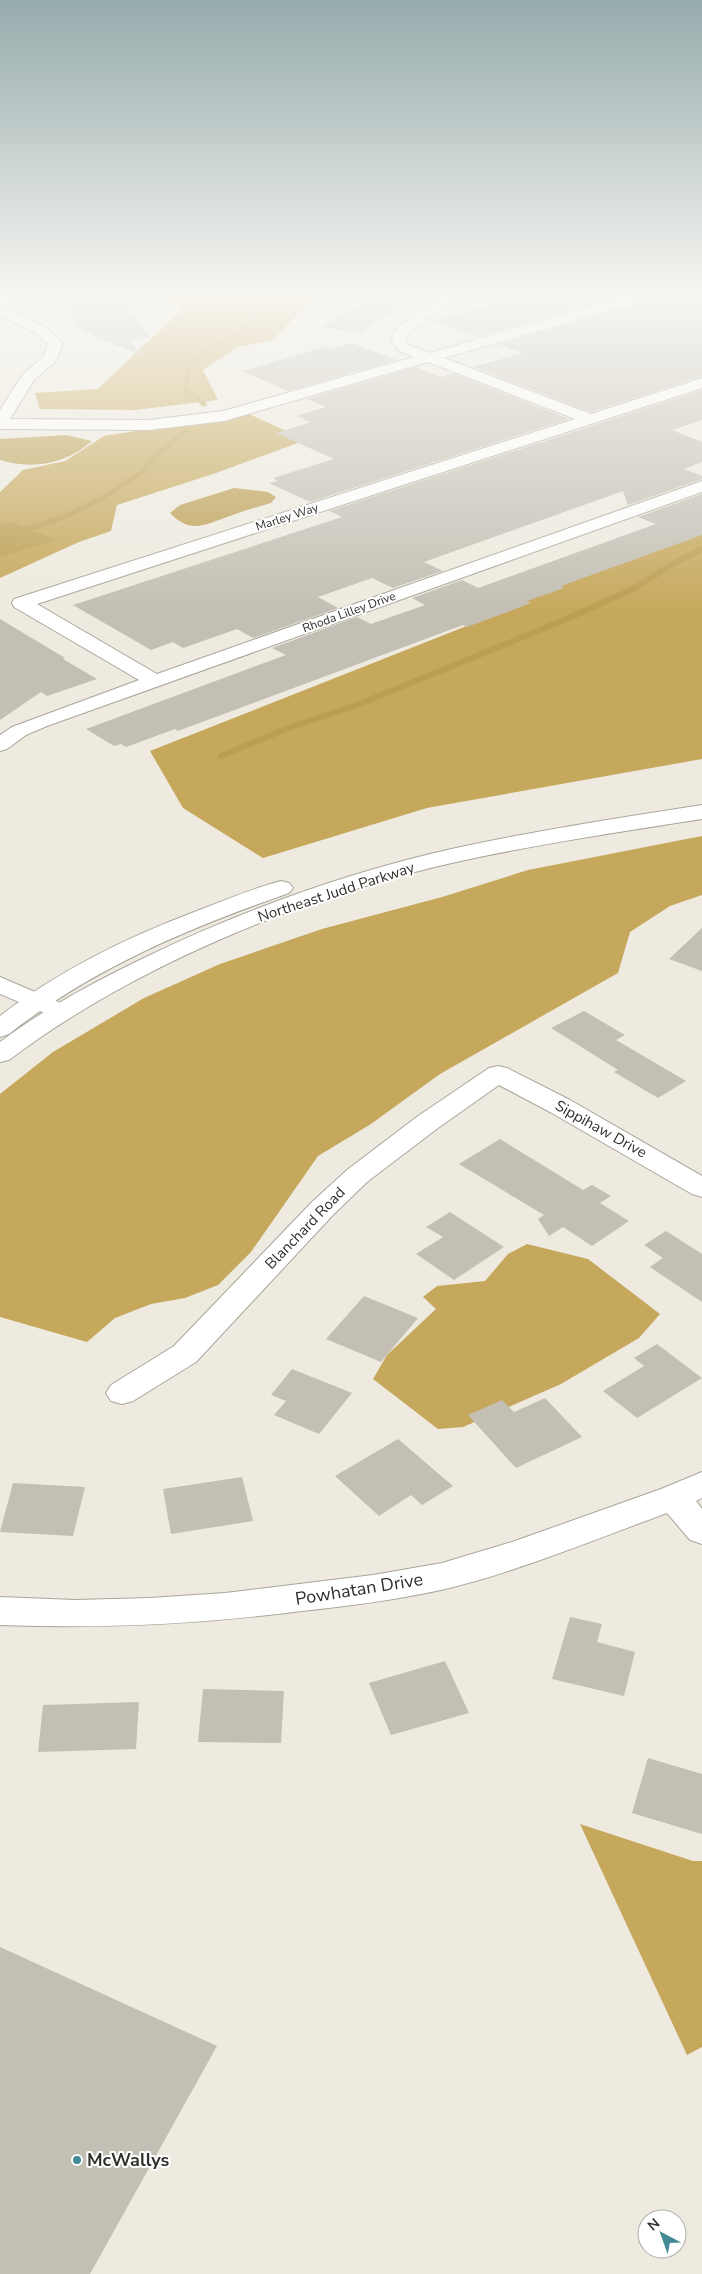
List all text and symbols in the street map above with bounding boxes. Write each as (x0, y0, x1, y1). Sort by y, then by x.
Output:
street label: Marley Way (254, 499, 321, 535)
street label: Rhoda Lilley Drive (300, 588, 398, 636)
street label: Northeast Judd Parkway (255, 857, 417, 927)
street label: Sippihaw Drive (551, 1095, 651, 1163)
street label: Blanchard Road (261, 1182, 349, 1274)
street label: Powhatan Drive (293, 1567, 425, 1611)
place label: McWallys (87, 2148, 169, 2172)
marker: McWallys (71, 2154, 83, 2166)
north arrow (637, 2209, 687, 2259)
text: N (644, 2214, 664, 2235)

